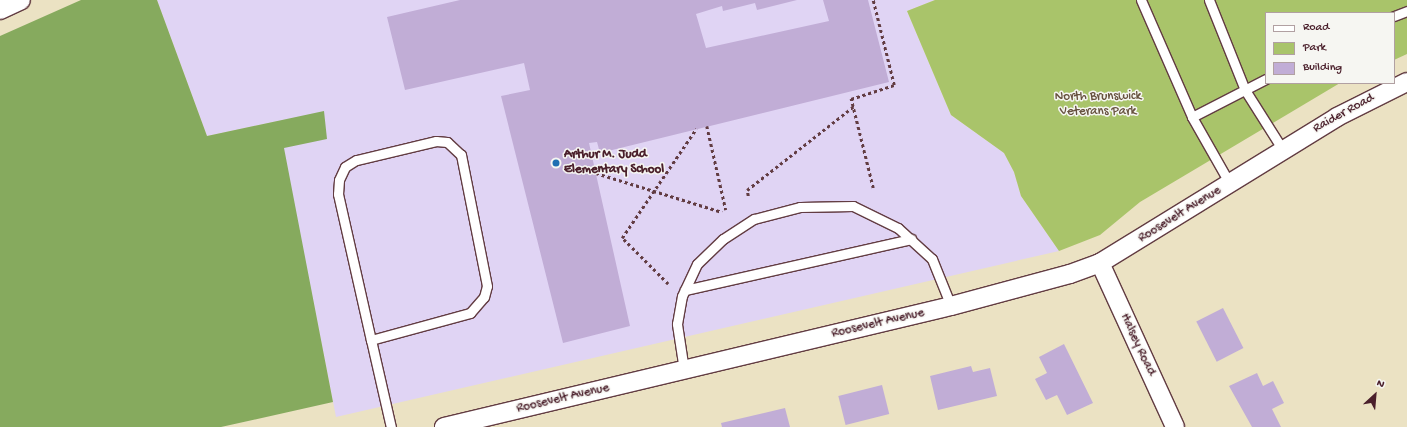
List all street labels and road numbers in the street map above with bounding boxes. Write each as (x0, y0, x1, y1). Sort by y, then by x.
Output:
street label: Raider Road (1311, 91, 1377, 137)
street label: Roosevelt Avenue (1136, 183, 1224, 247)
street label: Roosevelt Avenue (830, 306, 926, 342)
street label: Halsey Road (1116, 311, 1158, 379)
street label: Roosevelt Avenue (515, 381, 611, 417)

